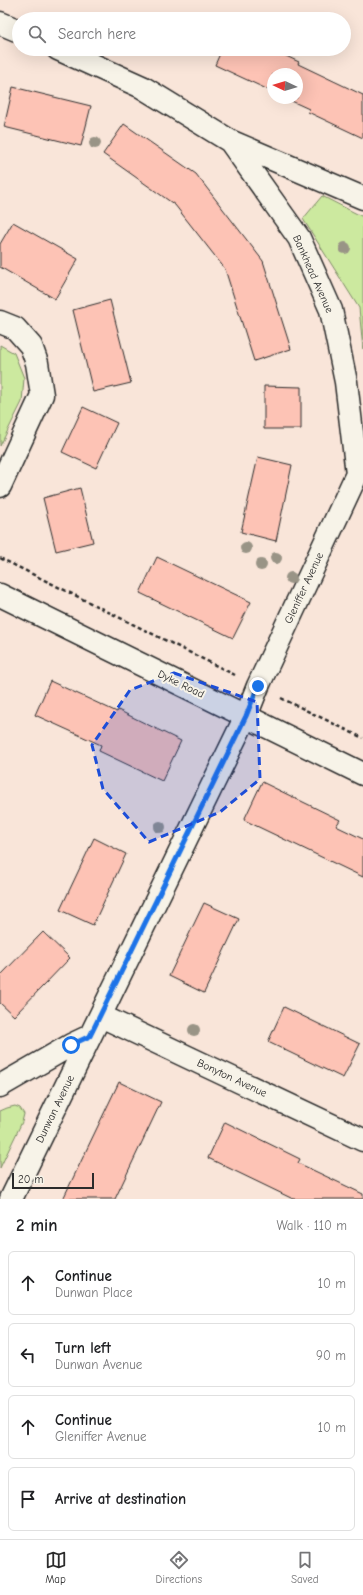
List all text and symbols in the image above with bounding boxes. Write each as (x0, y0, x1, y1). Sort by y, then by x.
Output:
search box (12, 12, 351, 56)
icon: search (26, 23, 48, 45)
text: Search here (58, 25, 136, 43)
north arrow (267, 68, 303, 104)
street label: Bankhead Avenue (290, 233, 336, 315)
street label: Gleniffer Avenue (282, 550, 326, 626)
street label: Dyke Road (156, 667, 206, 701)
route end (249, 677, 267, 695)
route start (62, 1036, 80, 1054)
street label: Bonyton Avenue (195, 1056, 269, 1100)
street label: Dunwan Avenue (33, 1072, 77, 1145)
scale bar (12, 1171, 94, 1190)
text: 20 m (18, 1173, 43, 1186)
text: 2 min (16, 1216, 57, 1235)
text: Walk · 110 m (276, 1218, 347, 1233)
text: Continue (55, 1267, 112, 1285)
icon: ahead (17, 1272, 39, 1294)
text: 10 m (318, 1276, 346, 1291)
text: Dunwan Place (55, 1285, 132, 1300)
text: Turn left (55, 1339, 111, 1357)
icon: left (17, 1344, 39, 1366)
text: 90 m (316, 1348, 346, 1363)
text: Dunwan Avenue (55, 1357, 142, 1372)
text: Continue (55, 1411, 112, 1429)
icon: ahead (17, 1416, 39, 1438)
text: 10 m (318, 1420, 346, 1435)
text: Gleniffer Avenue (55, 1429, 146, 1444)
icon: arrive (17, 1488, 39, 1510)
text: Arrive at destination (55, 1490, 186, 1508)
tab: Map (45, 1549, 67, 1586)
tab: Directions (156, 1549, 202, 1586)
tab: Saved (291, 1549, 318, 1586)

